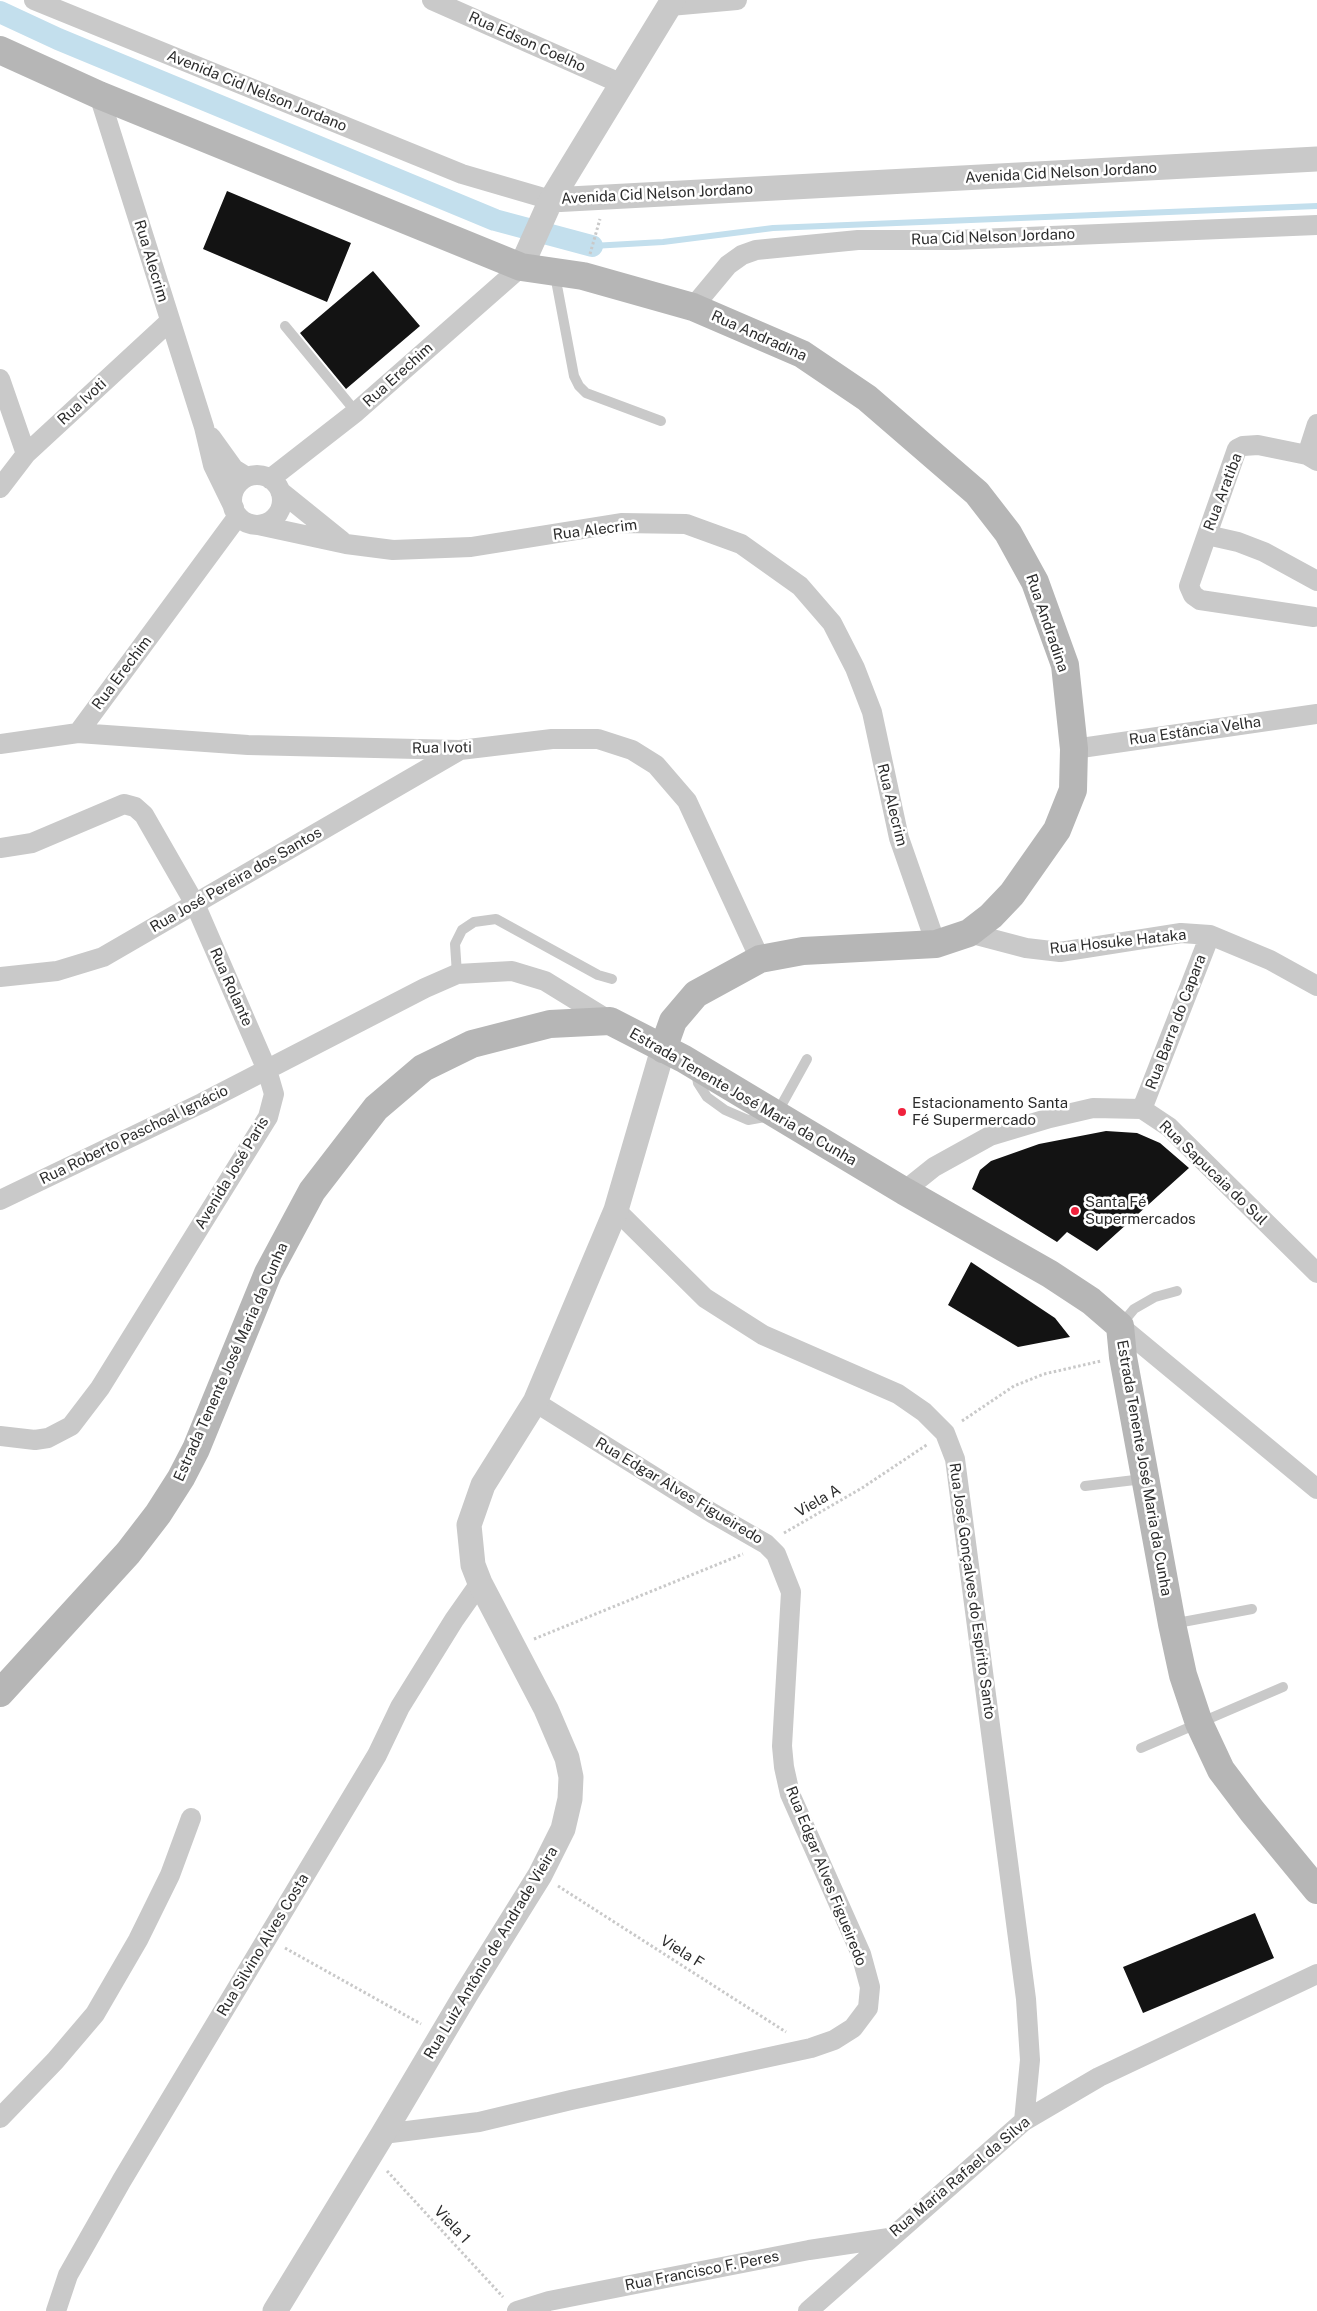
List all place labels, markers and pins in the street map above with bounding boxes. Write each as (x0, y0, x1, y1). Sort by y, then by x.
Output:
place label: Estacionamento Santa Fé Supermercado (912, 1094, 1068, 1129)
marker: Estacionamento Santa Fé Supermercado (896, 1106, 908, 1118)
place label: Santa Fé Supermercados (1085, 1193, 1196, 1228)
marker: Santa Fé Supermercados (1069, 1205, 1081, 1217)

